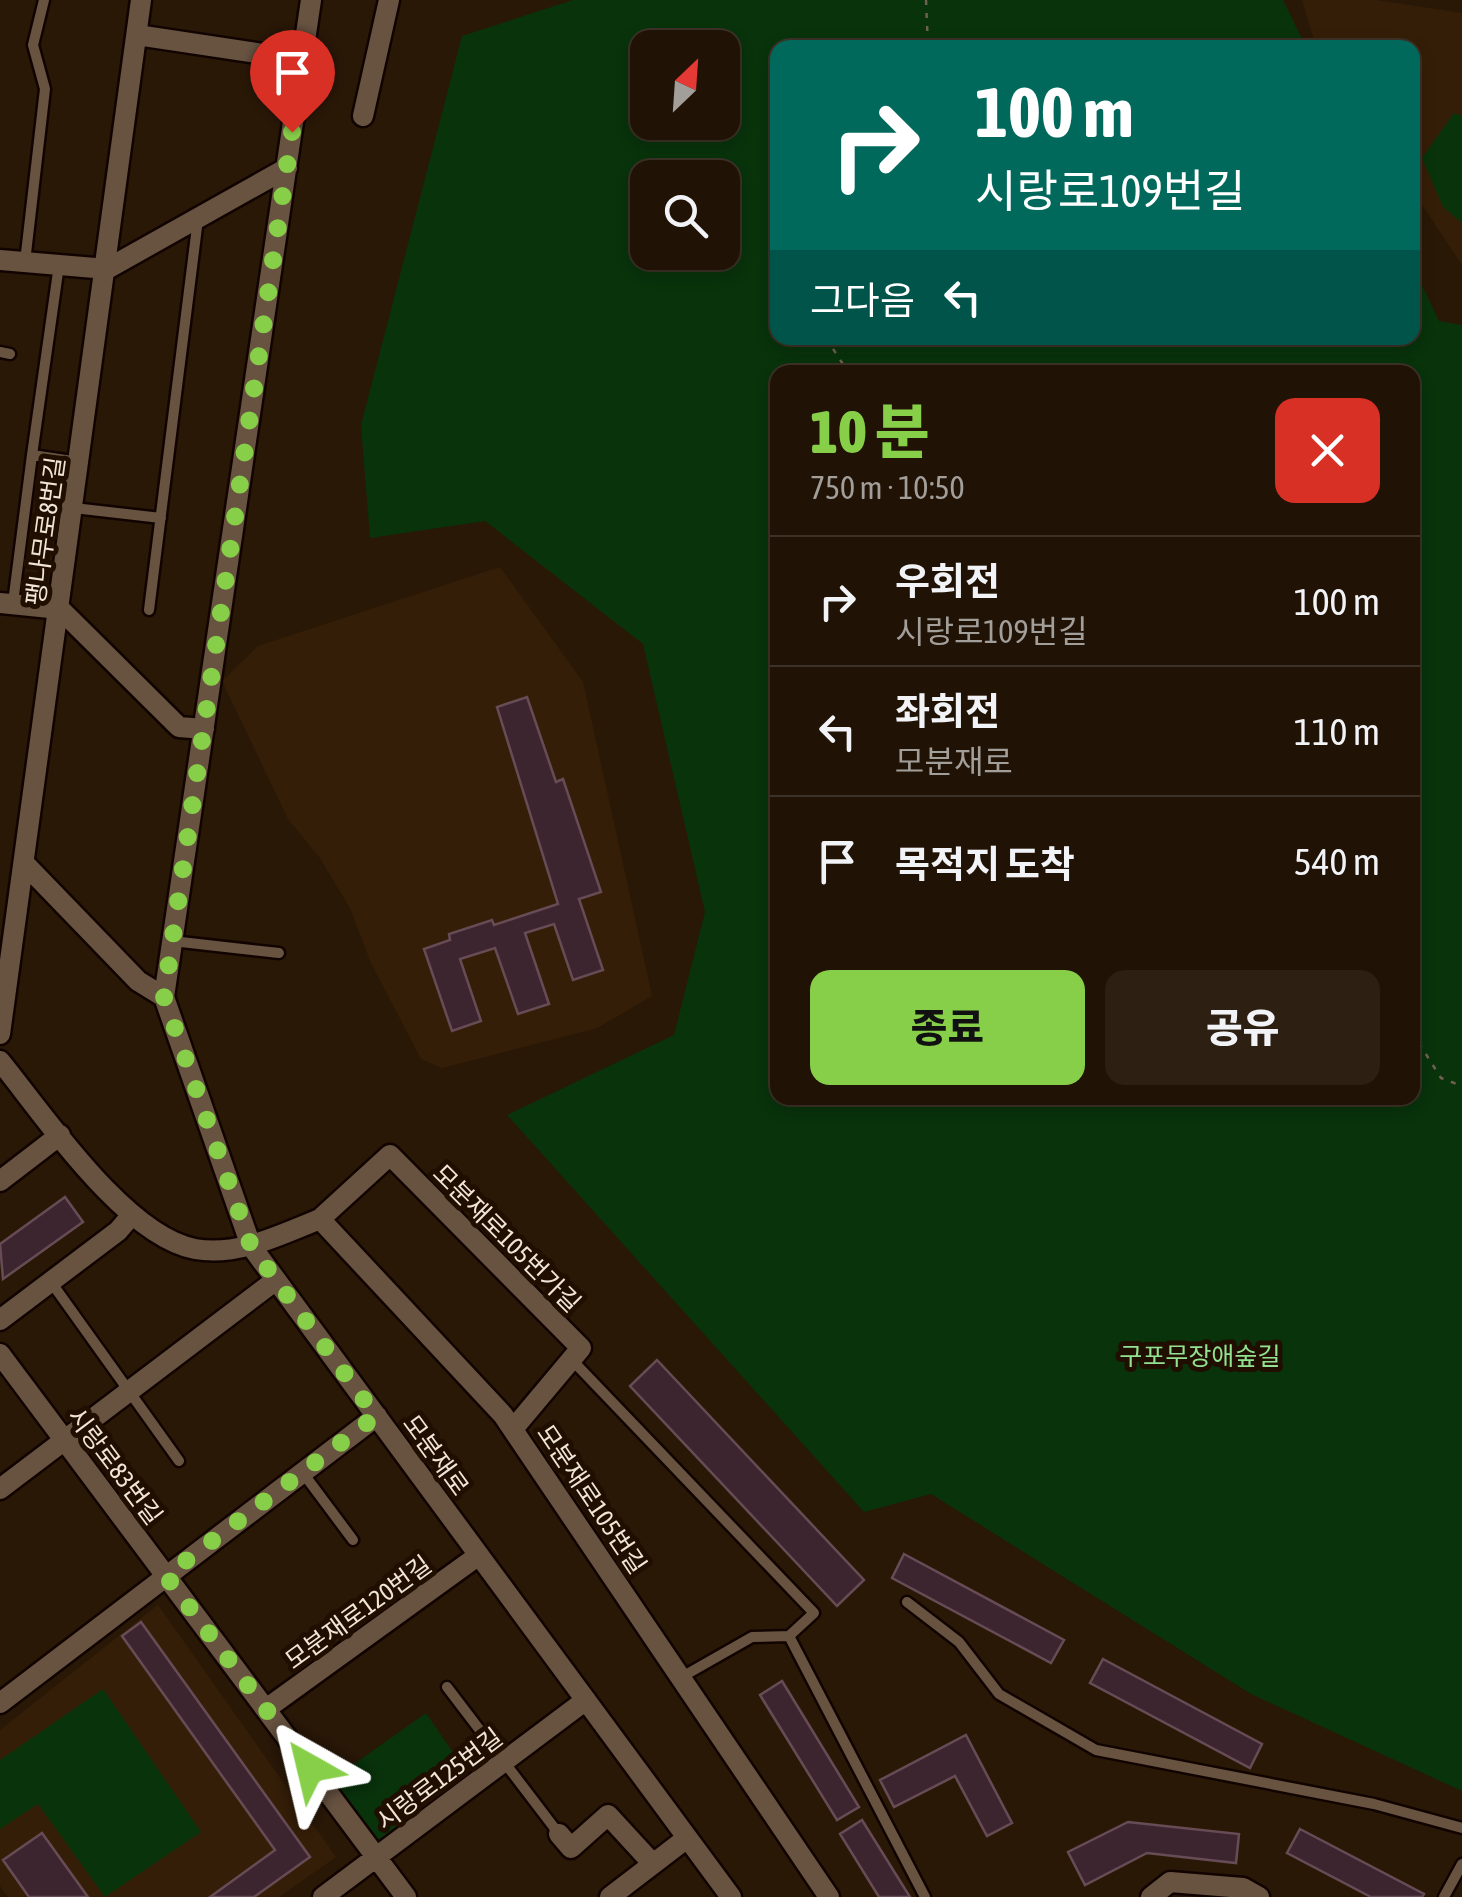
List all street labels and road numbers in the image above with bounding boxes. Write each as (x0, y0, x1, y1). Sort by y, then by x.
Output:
street label: 팽나무로8번길 (21, 455, 69, 607)
street label: 모분재로105번가길 (428, 1159, 586, 1317)
street label: 시랑로83번길 (62, 1402, 168, 1530)
street label: 모분재로 (398, 1410, 474, 1500)
street label: 모분재로105번길 (532, 1419, 652, 1579)
street label: 모분재로120번길 (280, 1550, 436, 1674)
street label: 시랑로125번길 (371, 1723, 507, 1835)

